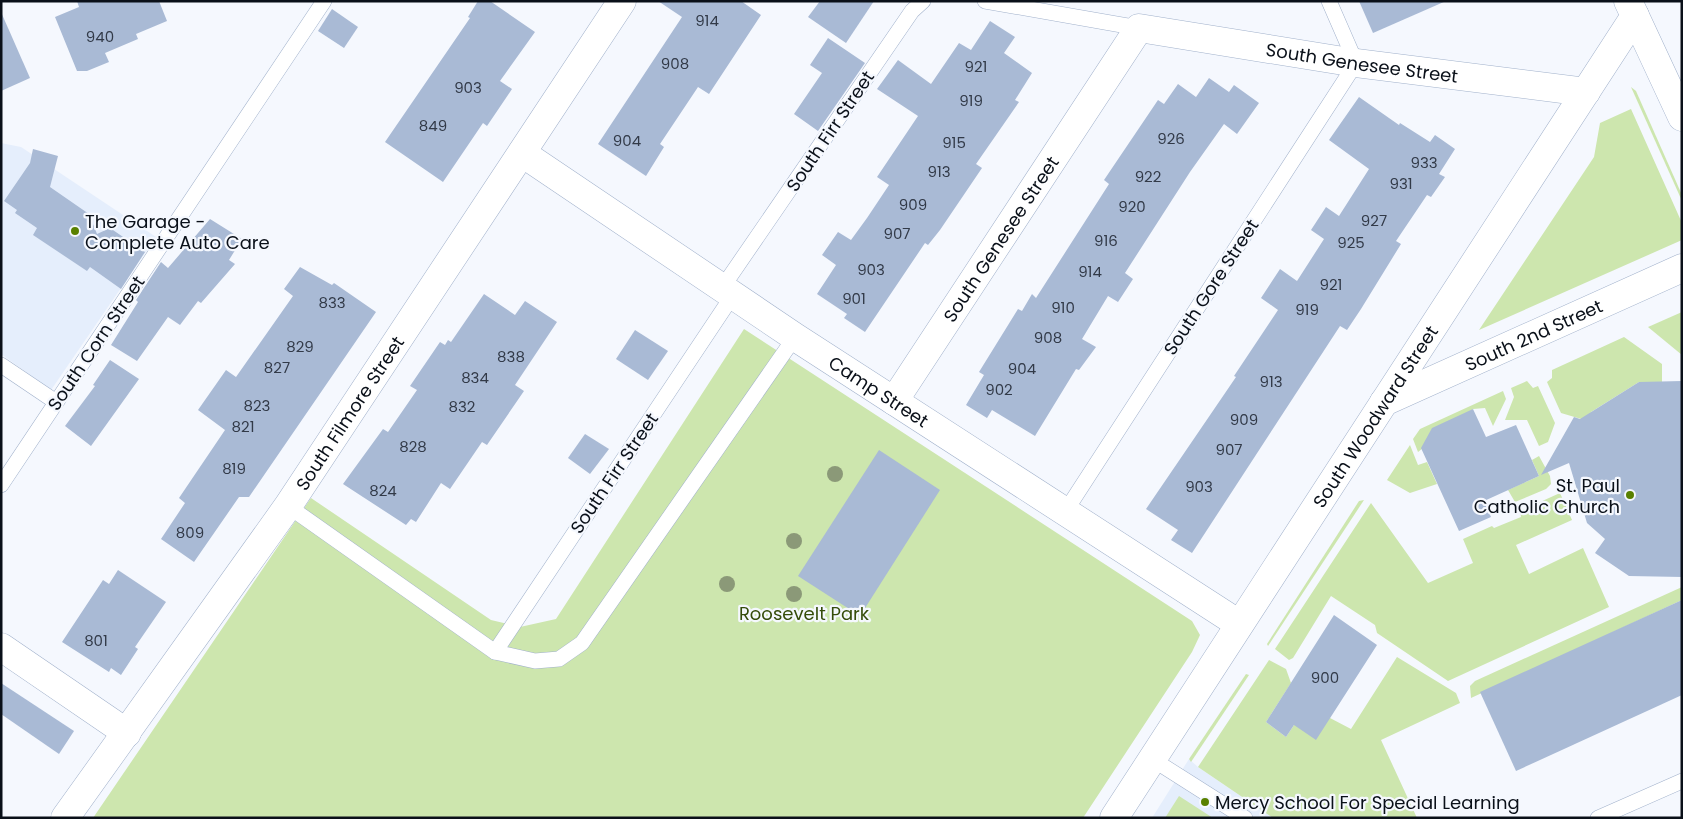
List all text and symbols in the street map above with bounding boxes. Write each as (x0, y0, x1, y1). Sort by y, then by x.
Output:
house number: 914 (695, 10, 719, 31)
house number: 940 (86, 26, 114, 47)
street label: South Genesee Street (1264, 36, 1460, 88)
house number: 908 (661, 53, 689, 74)
house number: 921 (965, 56, 987, 77)
street label: South Firr Street (780, 66, 880, 196)
house number: 903 (454, 77, 482, 98)
house number: 919 (959, 90, 983, 111)
house number: 849 (419, 115, 447, 136)
house number: 926 (1157, 128, 1185, 149)
house number: 904 (613, 130, 641, 151)
house number: 915 (942, 132, 966, 153)
street label: South Genesee Street (937, 151, 1064, 327)
house number: 933 (1410, 152, 1438, 173)
house number: 913 (927, 161, 951, 182)
house number: 922 (1135, 166, 1161, 187)
house number: 931 (1389, 173, 1413, 194)
house number: 909 (899, 194, 927, 215)
house number: 920 (1118, 196, 1146, 217)
place label: The Garage - Complete Auto Care (85, 209, 270, 255)
house number: 927 (1361, 210, 1387, 231)
street label: South Gore Street (1158, 214, 1264, 360)
house number: 907 (883, 223, 911, 244)
marker: The Garage - Complete Auto Care (69, 225, 81, 237)
house number: 916 (1094, 230, 1118, 251)
house number: 925 (1337, 232, 1365, 253)
house number: 903 (857, 259, 885, 280)
house number: 914 (1078, 261, 1102, 282)
street label: South Corn Street (42, 271, 150, 415)
house number: 921 (1320, 274, 1342, 295)
house number: 901 (842, 288, 866, 309)
house number: 833 (318, 292, 346, 313)
street label: South 2nd Street (1461, 293, 1606, 377)
house number: 910 (1051, 297, 1075, 318)
house number: 919 (1295, 299, 1319, 320)
street label: South Woodward Street (1307, 320, 1443, 512)
house number: 908 (1034, 327, 1062, 348)
street label: South Filmore Street (289, 331, 410, 495)
house number: 829 (286, 336, 314, 357)
house number: 838 (497, 346, 525, 367)
street label: Camp Street (824, 350, 934, 433)
house number: 827 (264, 357, 290, 378)
house number: 904 (1008, 358, 1036, 379)
house number: 834 (461, 367, 489, 388)
house number: 913 (1259, 371, 1283, 392)
house number: 902 (985, 379, 1013, 400)
house number: 823 (244, 395, 270, 416)
house number: 832 (449, 396, 475, 417)
street label: South Firr Street (564, 408, 664, 538)
house number: 909 (1230, 409, 1258, 430)
house number: 821 (232, 416, 254, 437)
house number: 828 (399, 436, 427, 457)
house number: 907 (1215, 439, 1243, 460)
house number: 819 (222, 458, 246, 479)
place label: St. Paul Catholic Church (1474, 473, 1620, 519)
house number: 903 (1185, 476, 1213, 497)
house number: 824 (369, 480, 397, 501)
marker: St. Paul Catholic Church (1624, 489, 1636, 501)
house number: 809 (176, 522, 204, 543)
park label: Roosevelt Park (739, 601, 870, 626)
house number: 801 (84, 630, 108, 651)
house number: 900 (1311, 667, 1339, 688)
place label: Mercy School For Special Learning (1215, 790, 1520, 815)
marker: Mercy School For Special Learning (1199, 796, 1211, 808)

